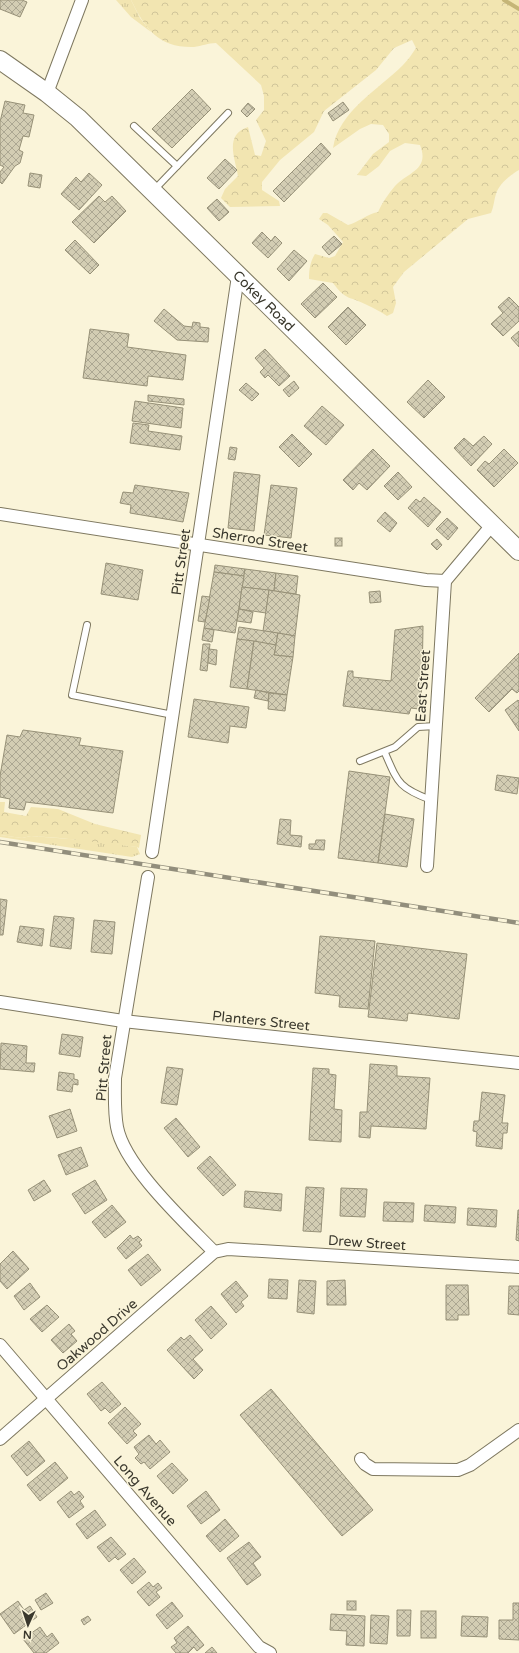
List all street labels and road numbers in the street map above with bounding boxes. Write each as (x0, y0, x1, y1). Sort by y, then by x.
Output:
street label: Cokey Road (230, 267, 298, 335)
street label: Sherrod Street (211, 524, 310, 556)
street label: Pitt Street (168, 527, 194, 596)
street label: East Street (412, 649, 434, 723)
street label: Planters Street (211, 1007, 311, 1035)
street label: Pitt Street (93, 1033, 115, 1102)
street label: Drew Street (327, 1232, 407, 1254)
street label: Oakwood Drive (53, 1295, 141, 1375)
street label: Long Avenue (110, 1452, 180, 1530)

